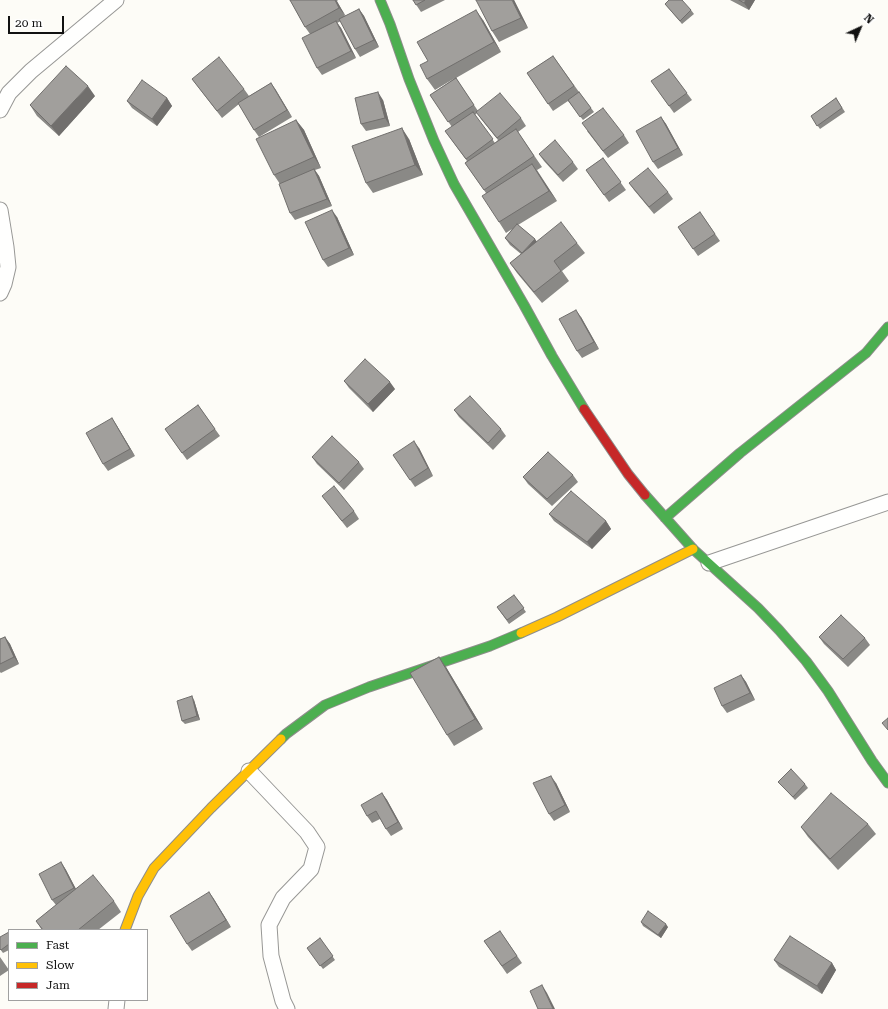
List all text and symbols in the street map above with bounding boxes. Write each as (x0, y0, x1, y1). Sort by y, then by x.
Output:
scale bar (10, 8, 66, 34)
north arrow (840, 8, 880, 48)
text: N (861, 11, 876, 27)
text: 20 m (15, 16, 42, 30)
legend (8, 929, 148, 1001)
text: Fast (46, 938, 69, 952)
text: Slow (46, 958, 74, 972)
text: Jam (46, 978, 70, 992)

